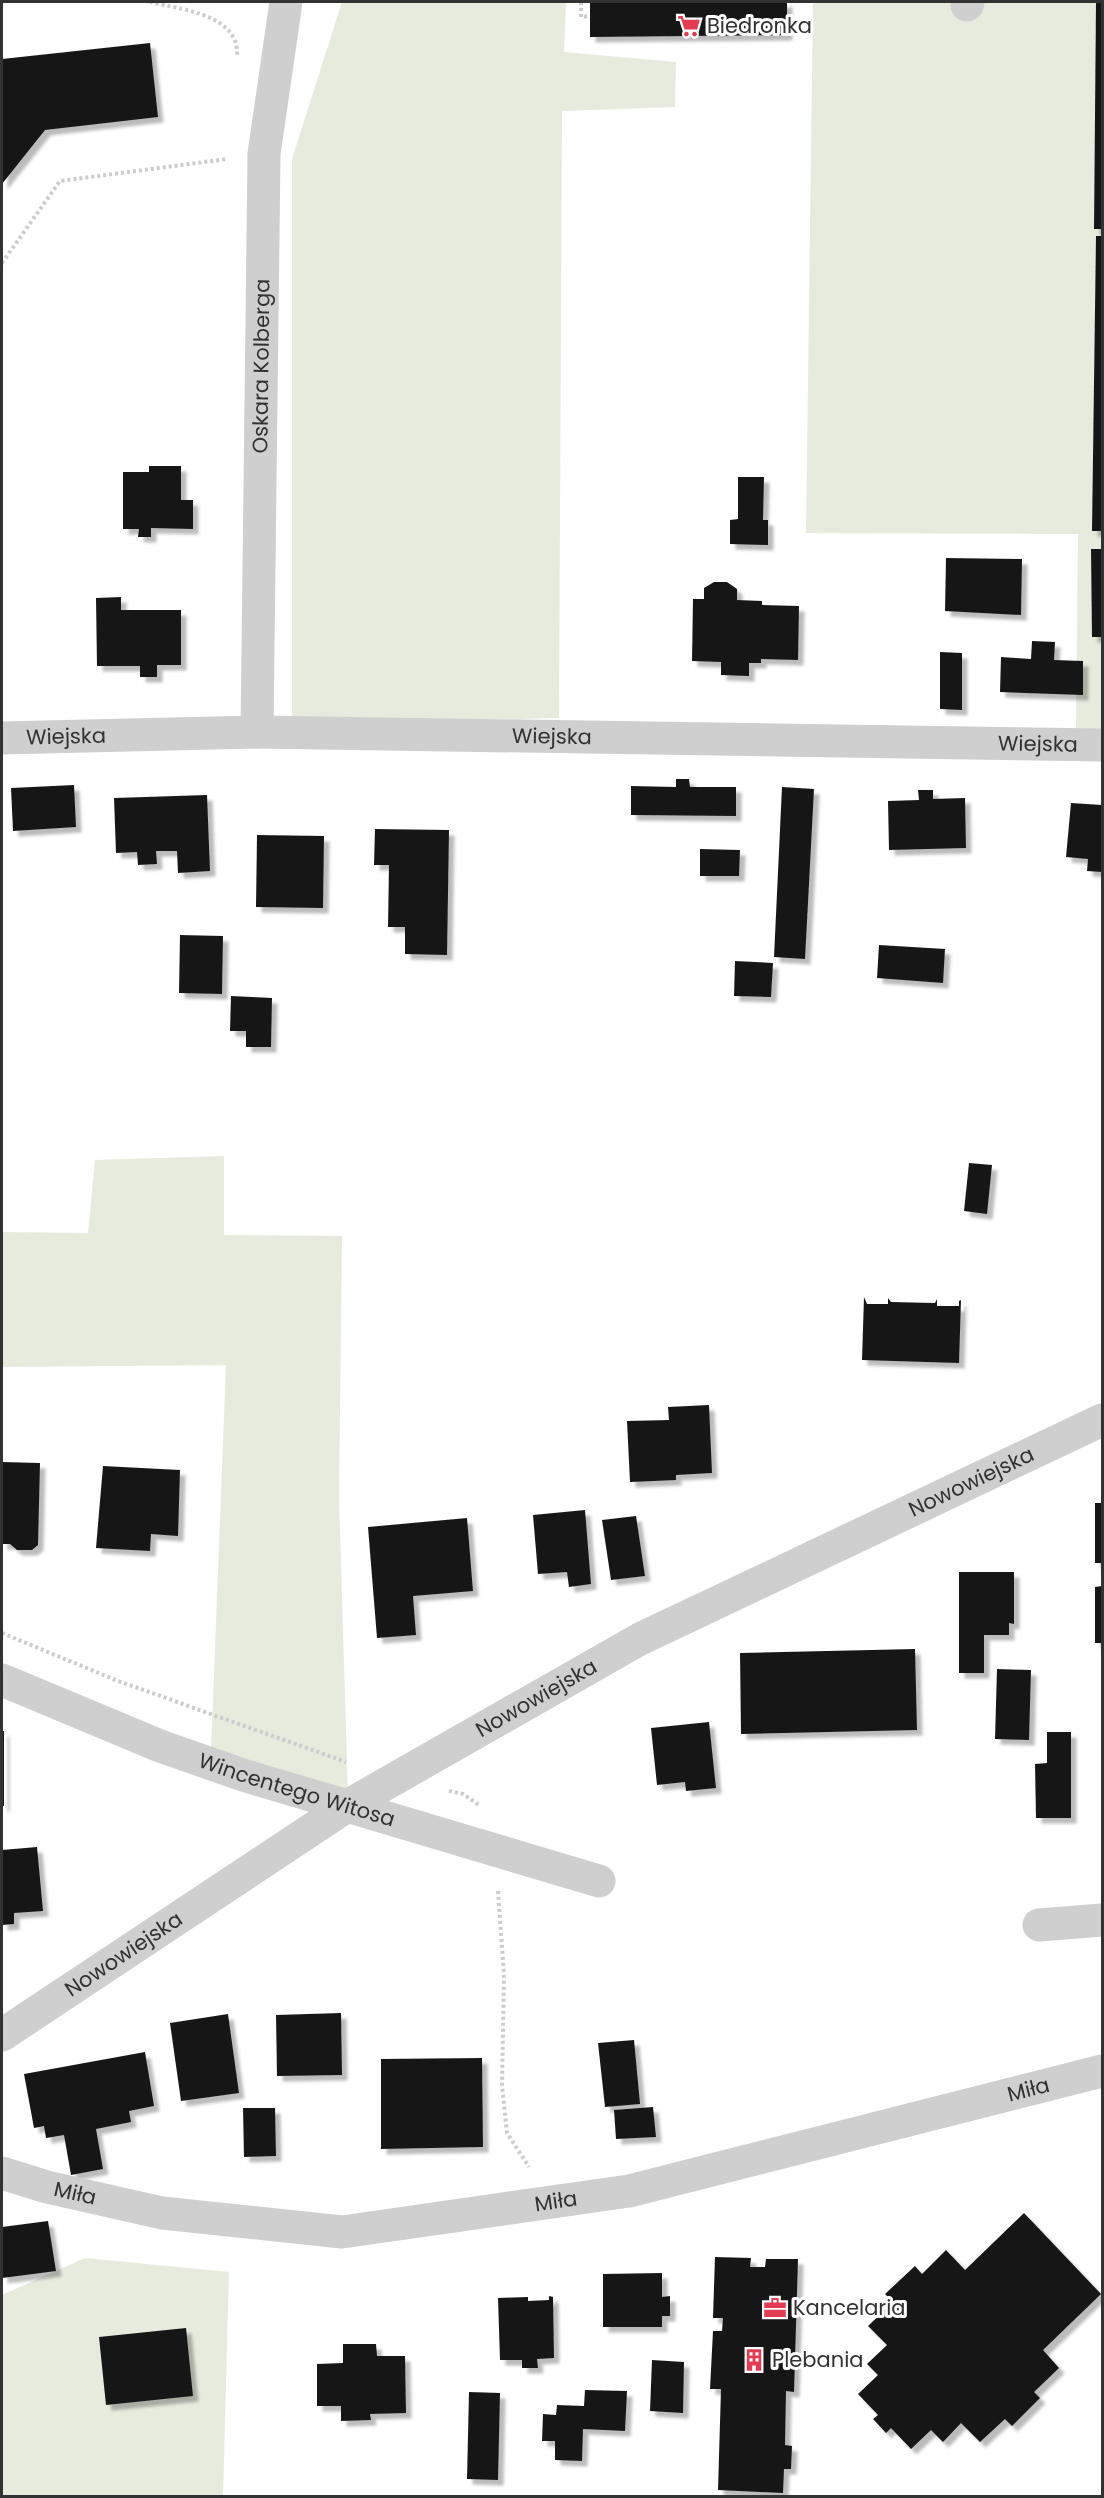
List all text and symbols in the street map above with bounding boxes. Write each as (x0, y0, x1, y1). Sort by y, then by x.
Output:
place label: Biedronka (707, 11, 812, 40)
supermarket icon: Biedronka (676, 13, 702, 39)
street label: Oskara Kolberga (245, 278, 276, 454)
street label: Wiejska (26, 721, 106, 751)
street label: Wiejska (512, 721, 592, 751)
street label: Wiejska (998, 728, 1078, 759)
street label: Nowowiejska (904, 1439, 1039, 1524)
street label: Nowowiejska (470, 1651, 602, 1744)
street label: Wincentego Witosa (195, 1746, 399, 1834)
street label: Nowowiejska (59, 1904, 188, 2003)
street label: Miła (1004, 2070, 1053, 2108)
street label: Miła (51, 2174, 99, 2212)
street label: Miła (533, 2184, 579, 2218)
place label: Kancelaria (793, 2293, 906, 2322)
office icon: Kancelaria (762, 2295, 788, 2321)
place label: Plebania (772, 2345, 864, 2374)
building icon: Plebania (741, 2347, 767, 2373)

